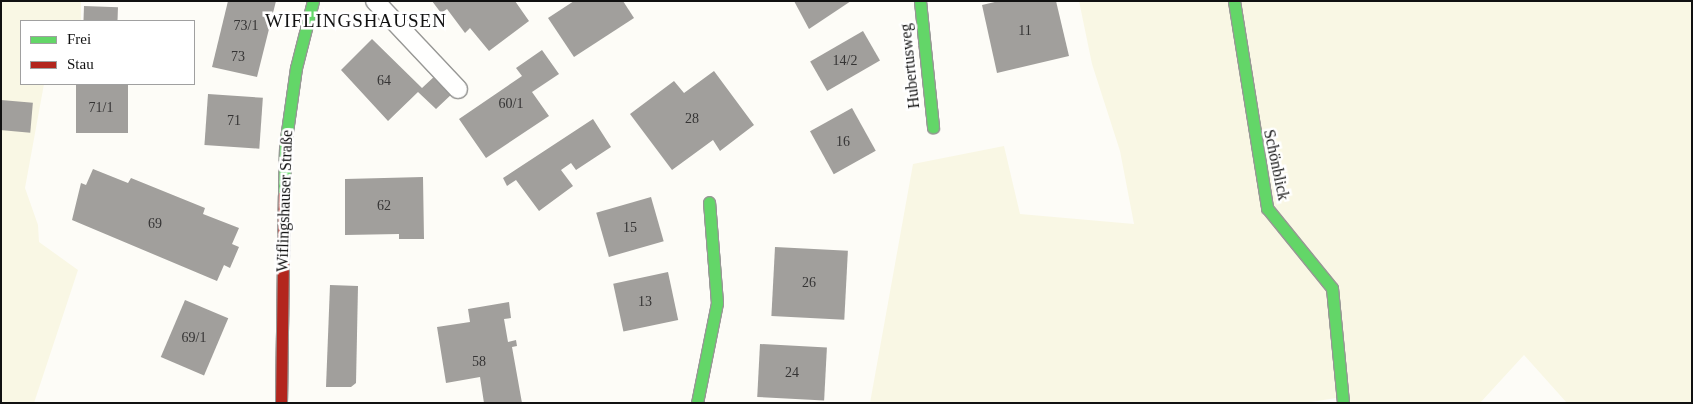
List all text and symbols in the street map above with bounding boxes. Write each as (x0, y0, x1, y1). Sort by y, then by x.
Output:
district label: WIFLINGSHAUSEN (263, 10, 449, 32)
house number: 73/1 (234, 18, 258, 34)
legend (20, 20, 195, 85)
street label: Hubertusweg (896, 23, 924, 109)
house number: 11 (1018, 23, 1032, 39)
text: Frei (67, 31, 91, 47)
house number: 73 (231, 49, 245, 65)
house number: 14/2 (833, 53, 857, 69)
text: Stau (67, 56, 94, 72)
house number: 64 (377, 73, 391, 89)
house number: 60/1 (499, 96, 523, 112)
house number: 71/1 (89, 100, 113, 116)
house number: 28 (685, 111, 699, 127)
house number: 71 (227, 113, 241, 129)
street label: Schönblick (1259, 128, 1293, 202)
street label: Wiflingshauser Straße (273, 130, 297, 272)
house number: 16 (836, 134, 850, 150)
house number: 62 (377, 198, 391, 214)
house number: 69 (148, 216, 162, 232)
house number: 15 (623, 220, 637, 236)
house number: 26 (802, 275, 816, 291)
house number: 13 (638, 294, 652, 310)
house number: 69/1 (182, 330, 206, 346)
house number: 58 (472, 354, 486, 370)
house number: 24 (785, 365, 799, 381)

